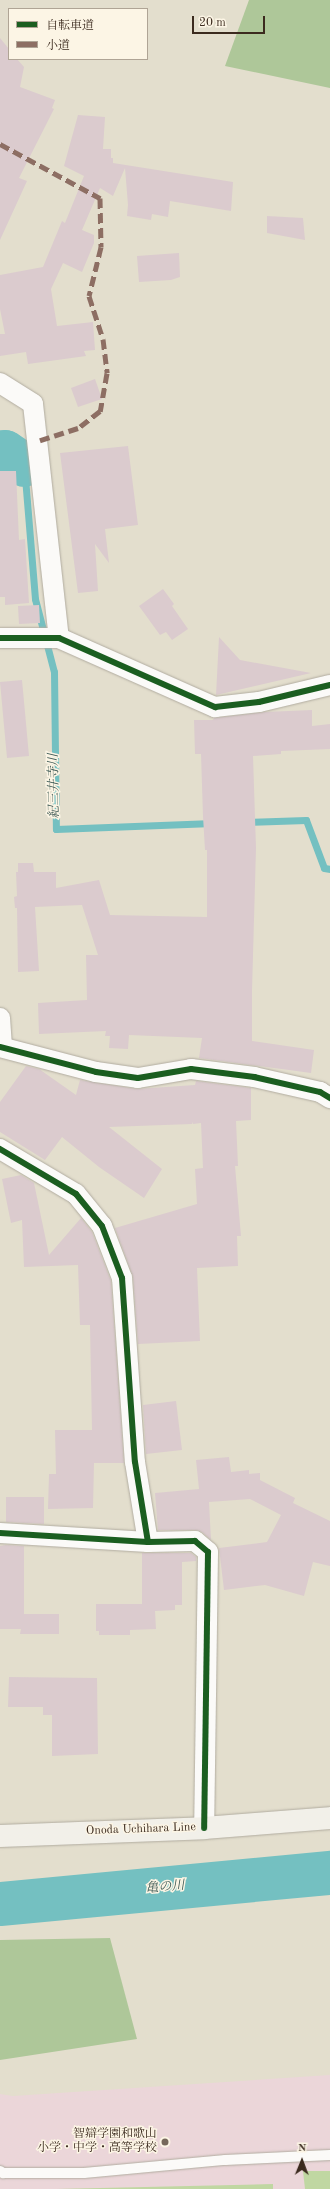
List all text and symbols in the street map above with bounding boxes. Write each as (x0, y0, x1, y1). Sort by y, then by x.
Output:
legend (8, 8, 148, 60)
scale bar (194, 8, 267, 34)
text: 20 m (199, 17, 226, 29)
text: 自転車道 (46, 20, 94, 32)
text: 小道 (46, 40, 70, 52)
water label: 紀三井寺川 (47, 753, 63, 819)
street label: Onoda Uchihara Line (86, 1821, 196, 1839)
water label: 亀の川 (145, 1879, 185, 1897)
place label: 智辯学園和歌山 小学・中学・高等学校 (37, 2128, 157, 2156)
marker: 智辯学園和歌山 小学・中学・高等学校 (160, 2137, 170, 2147)
north arrow (282, 2141, 322, 2181)
text: N (298, 2143, 307, 2154)

